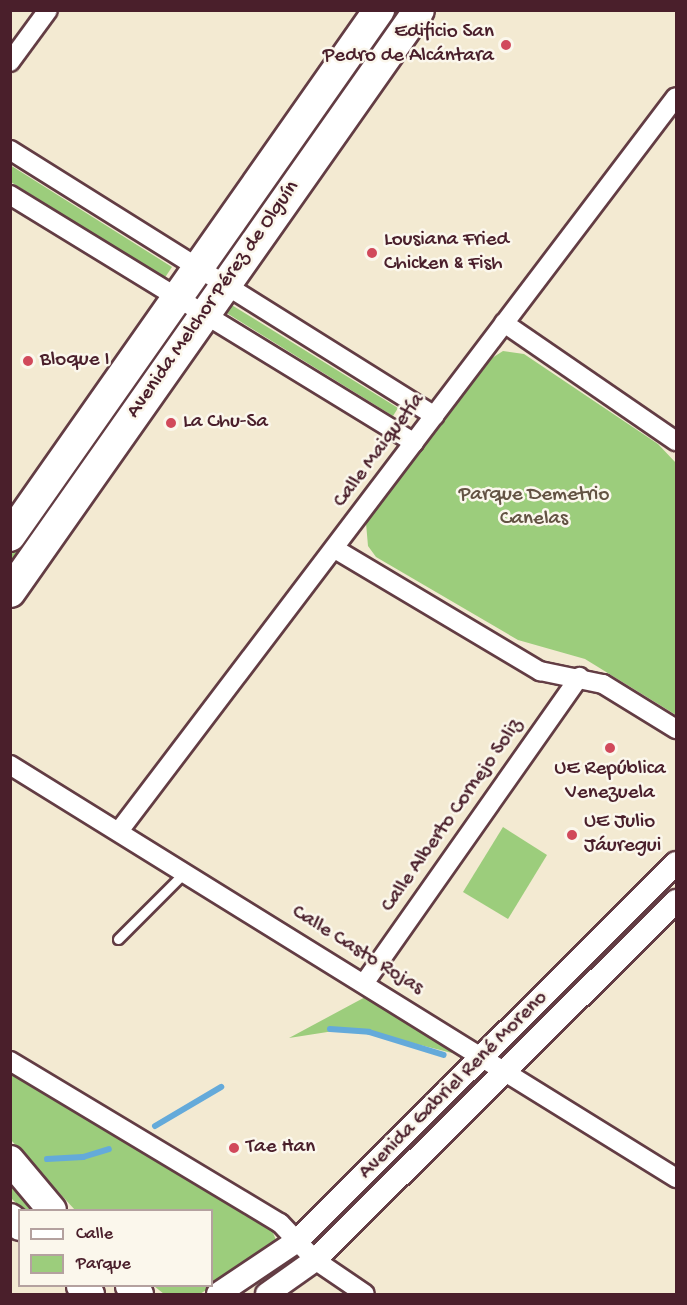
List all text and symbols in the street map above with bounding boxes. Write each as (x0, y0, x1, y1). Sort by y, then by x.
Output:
place label: Edificio San Pedro de Alcántara (323, 20, 494, 70)
marker: Edificio San Pedro de Alcántara (499, 38, 513, 52)
street label: Avenida Melchor Pérez de Olguín (122, 176, 306, 424)
place label: Lousiana Fried Chicken & Fish (384, 228, 509, 278)
marker: Lousiana Fried Chicken & Fish (365, 246, 379, 260)
place label: Bloque I (40, 348, 110, 374)
marker: Bloque I (21, 354, 35, 368)
street label: Calle Maiquetía (329, 389, 431, 513)
place label: La Chu-Sa (183, 410, 268, 436)
marker: La Chu-Sa (164, 416, 178, 430)
park label: Parque Demetrio Canelas (459, 483, 609, 533)
street label: Calle Alberto Cornejo Soliz (377, 714, 529, 918)
marker: UE República Venezuela (603, 741, 617, 755)
place label: UE República Venezuela (554, 757, 666, 807)
place label: UE Julio Jáuregui (584, 810, 661, 860)
marker: UE Julio Jáuregui (565, 828, 579, 842)
street label: Calle Casto Rojas (286, 900, 428, 1002)
street label: Avenida Gabriel René Moreno (354, 986, 554, 1186)
place label: Tae Han (246, 1135, 315, 1161)
marker: Tae Han (227, 1141, 241, 1155)
legend (18, 1209, 213, 1287)
text: Calle (76, 1224, 113, 1245)
text: Parque (76, 1254, 131, 1275)

